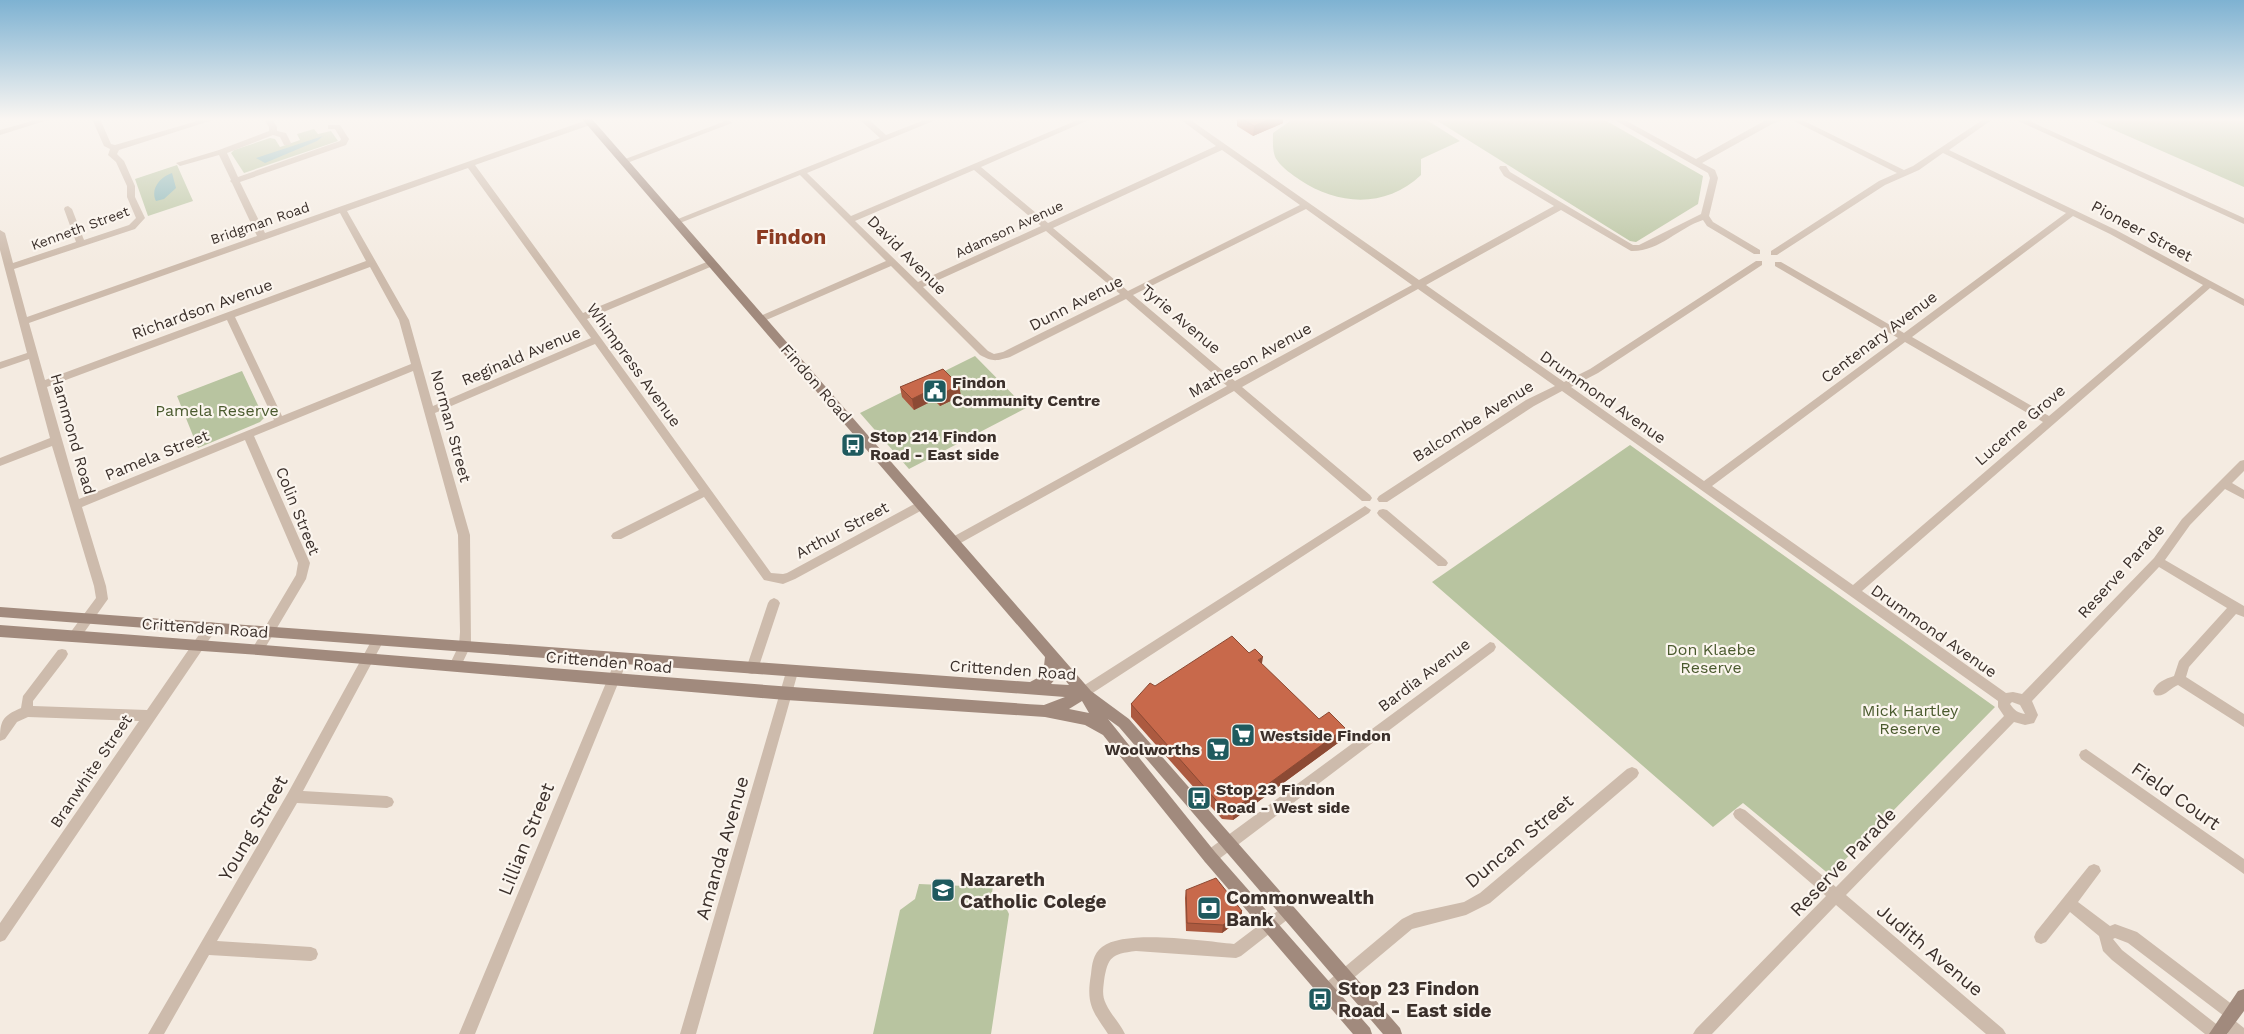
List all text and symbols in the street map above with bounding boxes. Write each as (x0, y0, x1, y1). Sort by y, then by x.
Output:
street label: Pioneer Street (2088, 196, 2196, 266)
street label: Adamson Avenue (952, 197, 1066, 261)
street label: Bridgman Road (208, 199, 312, 247)
street label: Kenneth Street (29, 203, 131, 253)
street label: David Avenue (863, 211, 951, 299)
district label: Findon (756, 224, 826, 249)
street label: Dunn Avenue (1026, 271, 1126, 335)
street label: Richardson Avenue (129, 275, 275, 343)
street label: Tyrie Avenue (1137, 280, 1225, 358)
street label: Centenary Avenue (1817, 287, 1941, 387)
street label: Whimpress Avenue (583, 299, 685, 431)
street label: Matheson Avenue (1185, 318, 1315, 402)
street label: Reginald Avenue (459, 322, 583, 390)
street label: Findon Road (777, 340, 855, 426)
street label: Drummond Avenue (1536, 346, 1670, 448)
street label: Norman Street (427, 368, 475, 485)
street label: Hammond Road (47, 371, 99, 497)
place label: Findon Community Centre (952, 373, 1100, 410)
street label: Balcombe Avenue (1409, 376, 1537, 466)
public building icon: Findon Community Centre (922, 378, 948, 404)
street label: Lucerne Grove (1971, 381, 2069, 469)
park label: Pamela Reserve (155, 401, 279, 420)
street label: Pamela Street (102, 425, 212, 485)
place label: Stop 214 Findon Road - East side (870, 427, 999, 464)
bus stop icon: Stop 214 Findon Road - East side (840, 432, 866, 458)
street label: Colin Street (272, 464, 324, 558)
street label: Arthur Street (792, 497, 892, 563)
street label: Reserve Parade (2074, 520, 2168, 622)
street label: Drummond Avenue (1867, 580, 2001, 682)
street label: Crittenden Road (141, 614, 269, 642)
street label: Bardia Avenue (1374, 634, 1474, 716)
park label: Don Klaebe Reserve (1666, 640, 1756, 677)
street label: Crittenden Road (545, 647, 673, 677)
street label: Crittenden Road (949, 656, 1077, 684)
park label: Mick Hartley Reserve (1862, 701, 1959, 738)
street label: Branwhite Street (46, 710, 136, 831)
supermarket icon: Westside Findon (1230, 722, 1256, 748)
place label: Westside Findon (1260, 726, 1391, 745)
supermarket icon: Woolworths (1205, 736, 1231, 762)
place label: Woolworths (1105, 740, 1200, 759)
street label: Field Court (2127, 757, 2225, 835)
street label: Young Street (213, 771, 293, 885)
street label: Amanda Avenue (691, 774, 753, 922)
street label: Lillian Street (493, 779, 559, 899)
place label: Stop 23 Findon Road - West side (1216, 780, 1350, 817)
bus stop icon: Stop 23 Findon Road - West side (1186, 785, 1212, 811)
street label: Duncan Street (1460, 789, 1578, 893)
street label: Reserve Parade (1785, 803, 1901, 921)
place label: Nazareth Catholic Colege (960, 868, 1106, 913)
school or university icon: Nazareth Catholic Colege (930, 877, 956, 903)
place label: Commonwealth Bank (1226, 886, 1374, 931)
bank icon: Commonwealth Bank (1196, 895, 1222, 921)
street label: Judith Avenue (1872, 899, 1988, 1001)
place label: Stop 23 Findon Road - East side (1338, 977, 1491, 1022)
bus stop icon: Stop 23 Findon Road - East side (1307, 986, 1333, 1012)

